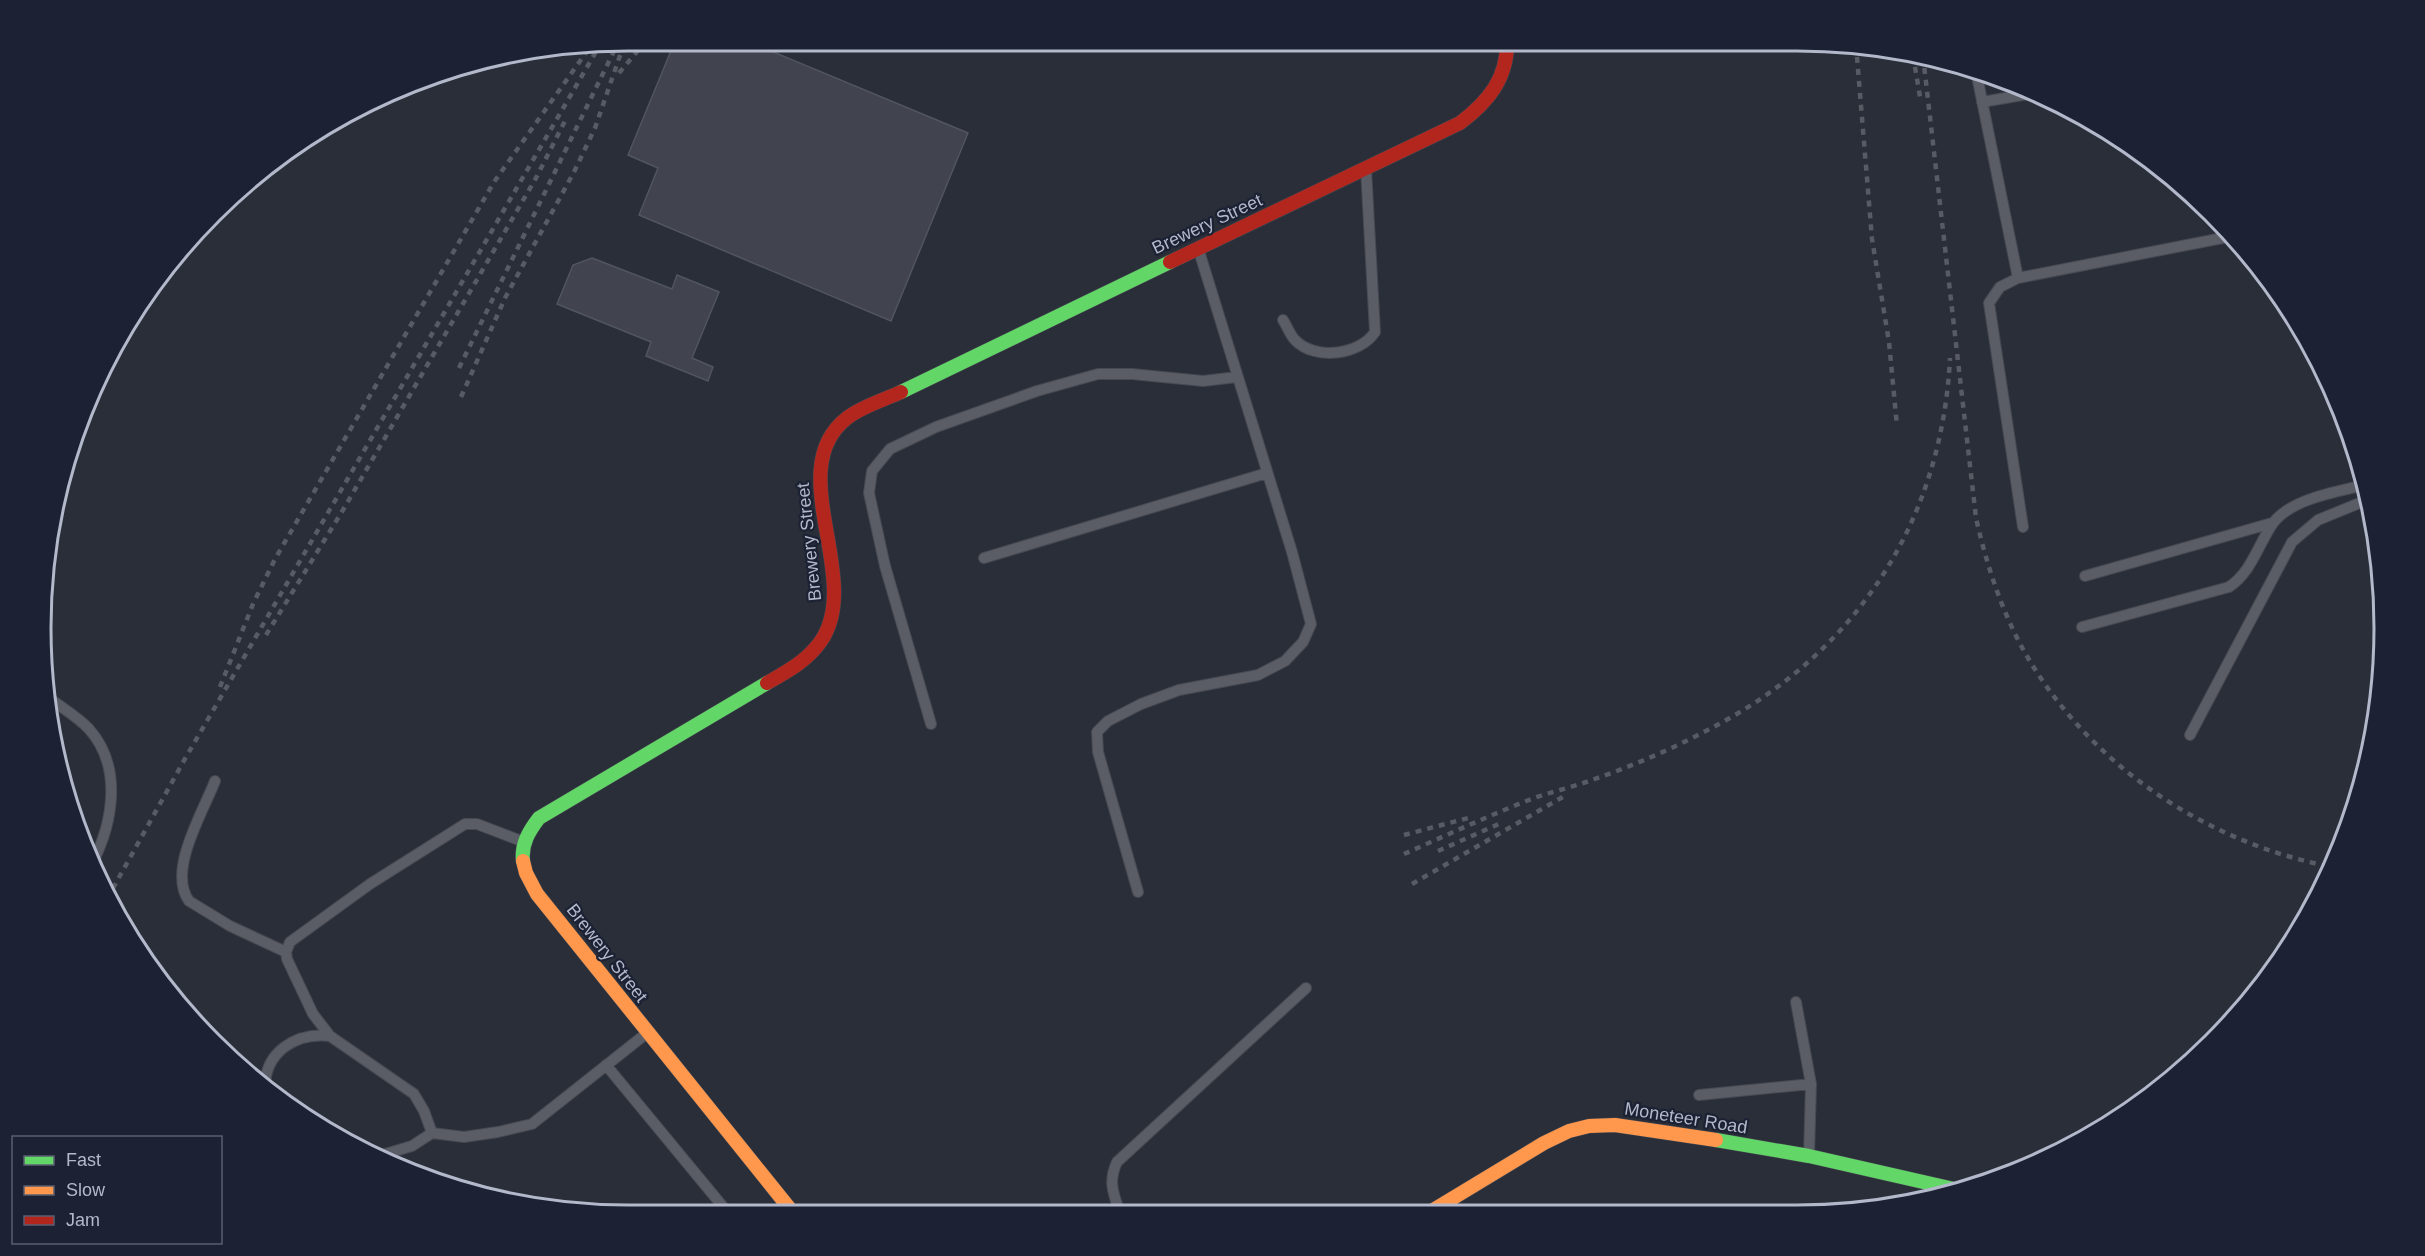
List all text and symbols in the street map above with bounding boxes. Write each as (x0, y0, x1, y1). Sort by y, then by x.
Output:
street label: Brewery Street (1149, 190, 1265, 258)
street label: Brewery Street (793, 482, 825, 602)
street label: Brewery Street (562, 900, 652, 1006)
street label: Moneteer Road (1623, 1098, 1749, 1138)
legend (12, 1136, 222, 1244)
text: Fast (66, 1150, 101, 1170)
text: Slow (66, 1180, 106, 1200)
text: Jam (66, 1210, 100, 1230)

